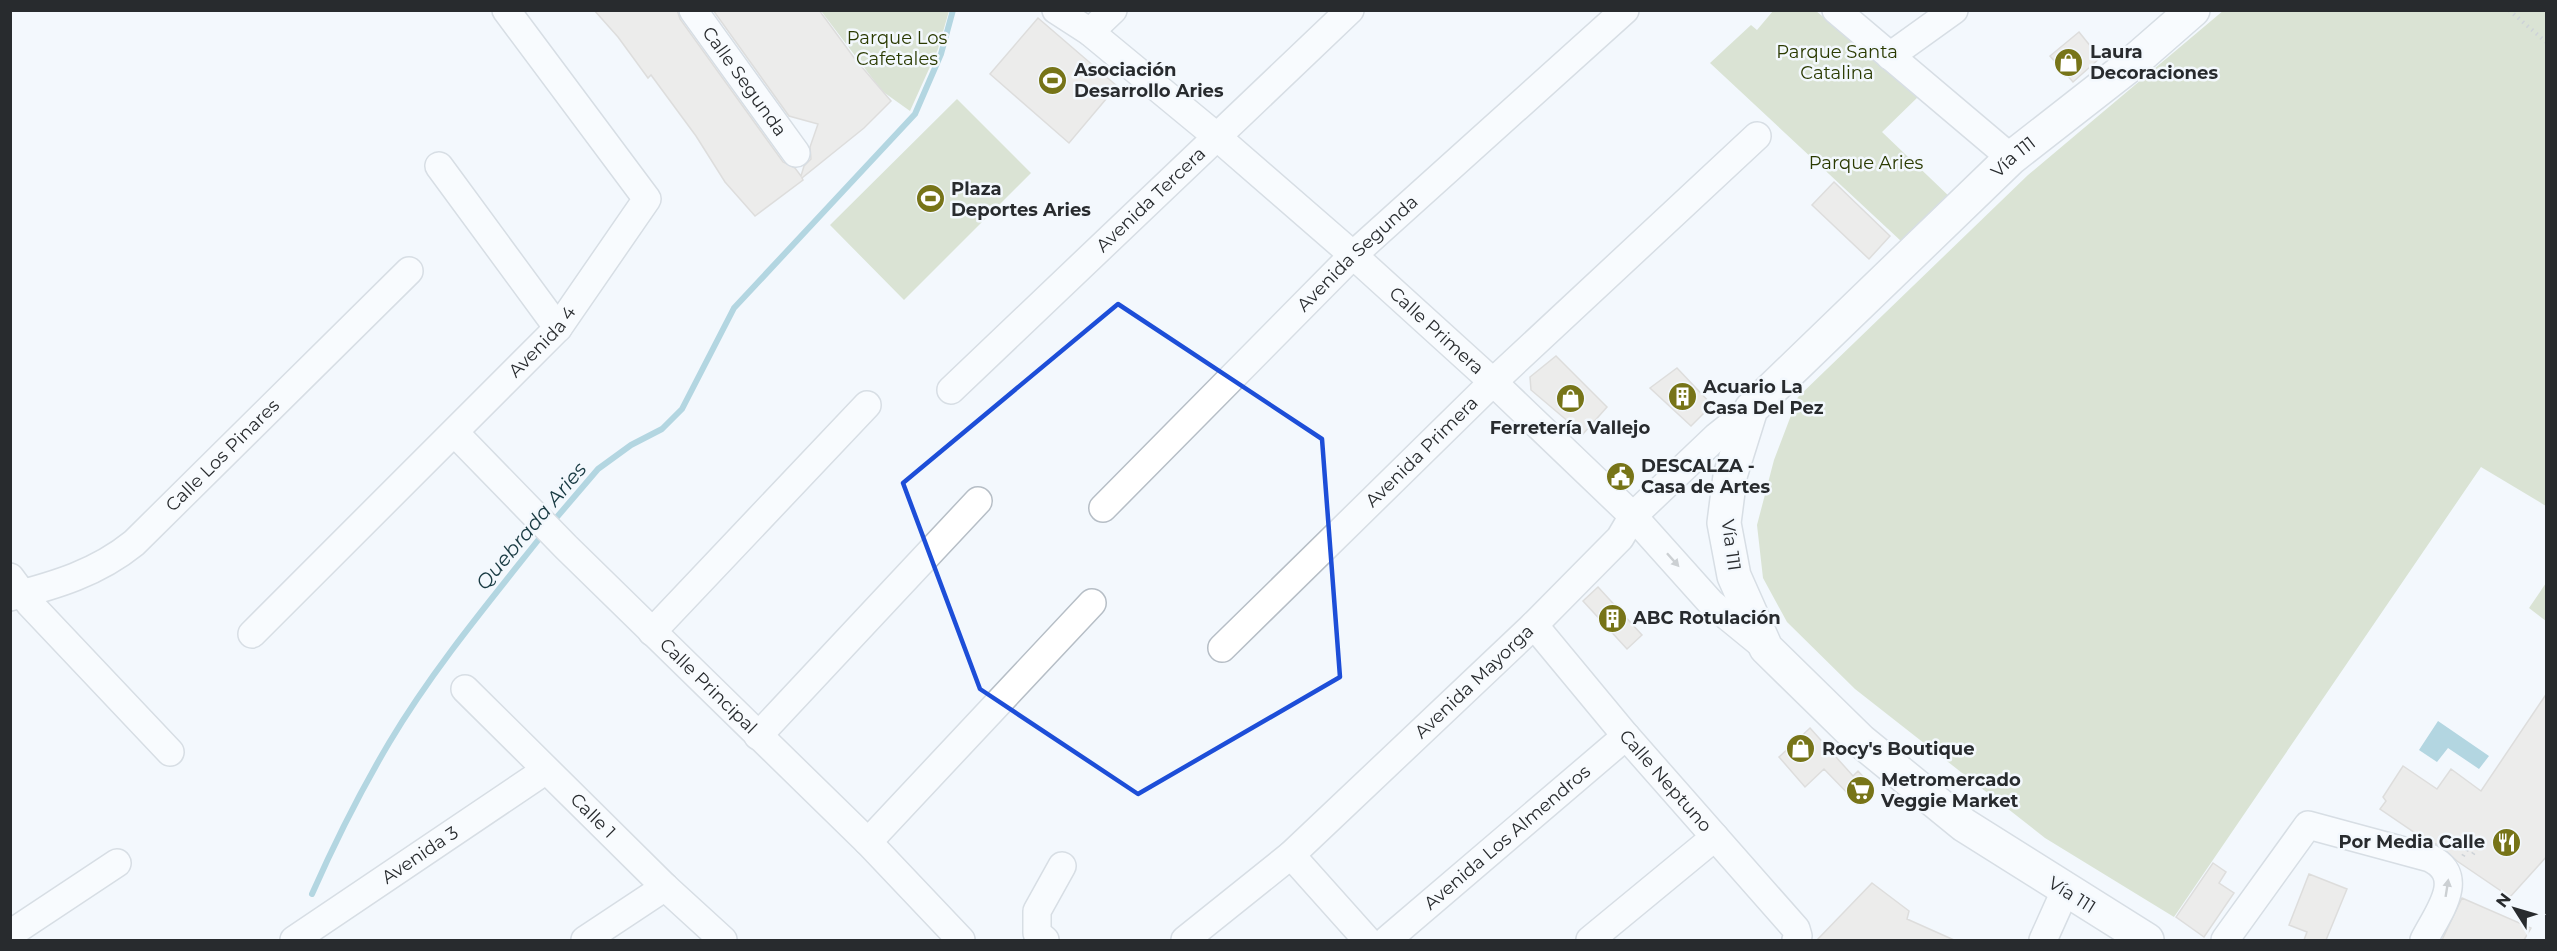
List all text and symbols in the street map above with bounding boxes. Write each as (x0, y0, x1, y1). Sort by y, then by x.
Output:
street label: Calle Segunda (698, 22, 791, 141)
park label: Parque Los Cafetales (847, 27, 948, 70)
park label: Parque Santa Catalina (1776, 41, 1898, 84)
place label: Laura Decoraciones (2090, 41, 2218, 84)
shop icon: Laura Decoraciones (2053, 46, 2085, 78)
place label: Asociación Desarrollo Aries (1073, 59, 1224, 102)
sports icon: Asociación Desarrollo Aries (1037, 64, 1069, 96)
street label: Vía 111 (1986, 132, 2040, 182)
street label: Avenida Tercera (1092, 143, 1210, 257)
park label: Parque Aries (1809, 152, 1924, 174)
place label: Plaza Deportes Aries (951, 178, 1091, 221)
sports icon: Plaza Deportes Aries (914, 183, 946, 215)
street label: Avenida Segunda (1292, 191, 1423, 316)
street label: Calle Primera (1385, 282, 1488, 379)
street label: Avenida 4 (504, 302, 581, 382)
place label: Acuario La Casa Del Pez (1702, 376, 1824, 419)
building icon: Acuario La Casa Del Pez (1666, 381, 1698, 413)
shop icon: Ferretería Vallejo (1554, 383, 1586, 415)
street label: Avenida Primera (1361, 392, 1483, 512)
street label: Calle Los Pinares (161, 394, 284, 516)
place label: Ferretería Vallejo (1490, 417, 1650, 439)
place label: DESCALZA - Casa de Artes (1641, 455, 1770, 498)
water label: Quebrada Aries (471, 457, 591, 595)
public building icon: DESCALZA - Casa de Artes (1604, 460, 1636, 492)
street label: Vía 111 (1716, 518, 1746, 572)
one-way arrow (1666, 552, 1680, 567)
building icon: ABC Rotulación (1596, 602, 1628, 634)
place label: ABC Rotulación (1632, 607, 1781, 629)
street label: Avenida Mayorga (1410, 620, 1538, 743)
street label: Calle Principal (655, 634, 762, 738)
street label: Calle Neptuno (1615, 725, 1716, 837)
shop icon: Rocy's Boutique (1785, 733, 1817, 765)
place label: Rocy's Boutique (1822, 738, 1975, 760)
street label: Avenida Los Almendros (1419, 760, 1595, 915)
place label: Metromercado Veggie Market (1880, 769, 2021, 812)
supermarket icon: Metromercado Veggie Market (1844, 774, 1876, 806)
street label: Calle 1 (566, 788, 620, 843)
street label: Avenida 3 (378, 821, 462, 889)
restaurant icon: Por Media Calle (2490, 826, 2522, 858)
place label: Por Media Calle (2338, 831, 2485, 853)
street label: Vía 111 (2044, 872, 2100, 918)
one-way arrow (2442, 878, 2451, 897)
north arrow (2485, 879, 2545, 939)
text: N (2492, 889, 2515, 911)

